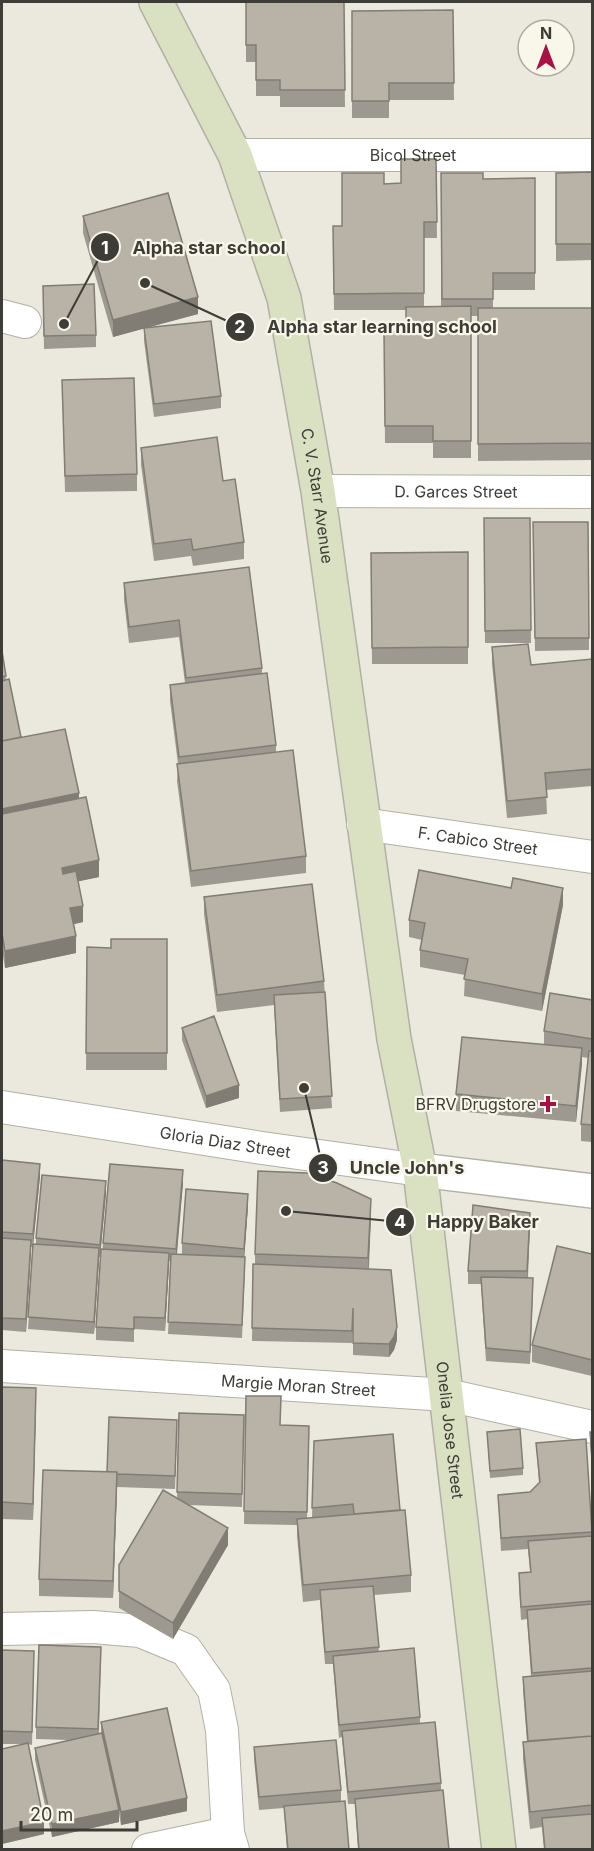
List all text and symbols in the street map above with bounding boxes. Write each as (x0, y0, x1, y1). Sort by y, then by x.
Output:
north arrow (516, 18, 576, 78)
text: N (540, 23, 552, 43)
street label: Bicol Street (370, 145, 456, 165)
callout: Alpha star school (90, 229, 298, 265)
text: 1 (101, 237, 109, 258)
text: Alpha star school (132, 237, 286, 258)
callout: Alpha star learning school (225, 309, 509, 345)
text: 2 (234, 316, 246, 337)
text: Alpha star learning school (267, 316, 497, 337)
street label: C. V. Starr Avenue (297, 426, 338, 565)
street label: D. Garces Street (394, 481, 518, 502)
street label: F. Cabico Street (417, 822, 539, 859)
place label: BFRV Drugstore (415, 1094, 536, 1114)
marker: BFRV Drugstore (541, 1097, 555, 1111)
street label: Gloria Diaz Street (159, 1122, 292, 1162)
callout: Uncle John's (308, 1150, 476, 1186)
text: 3 (317, 1157, 329, 1178)
text: Uncle John's (350, 1157, 464, 1178)
callout: Happy Baker (385, 1204, 551, 1240)
text: 4 (394, 1211, 406, 1232)
text: Happy Baker (427, 1211, 539, 1232)
street label: Onelia Jose Street (432, 1360, 468, 1500)
street label: Margie Moran Street (220, 1370, 376, 1400)
scale bar (21, 1794, 136, 1832)
text: 20 m (30, 1804, 73, 1825)

